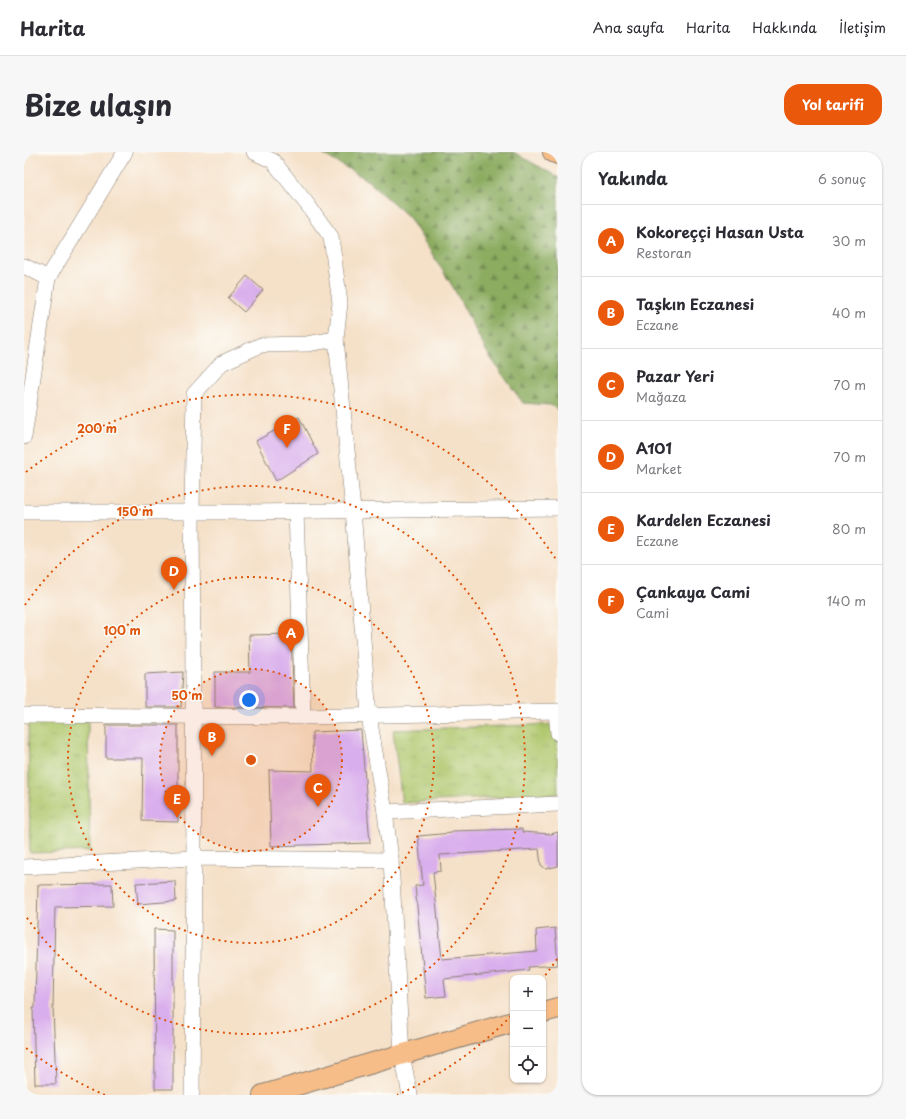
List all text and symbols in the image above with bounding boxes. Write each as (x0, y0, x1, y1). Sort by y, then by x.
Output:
text: Harita (20, 14, 85, 42)
text: Ana sayfa (593, 17, 664, 38)
text: Harita (686, 17, 730, 38)
text: Hakkında (752, 17, 817, 38)
text: İletişim (839, 17, 886, 38)
text: Bize ulaşın (24, 83, 172, 126)
button: Yol tarifi (784, 84, 882, 125)
text: Yakında (598, 165, 668, 191)
text: 6 sonuç (818, 169, 866, 188)
text: Kokoreççi Hasan Usta (636, 220, 804, 243)
text: A (606, 231, 616, 250)
text: 30 m (832, 231, 866, 250)
text: Restoran (636, 243, 691, 262)
text: Taşkın Eczanesi (636, 292, 754, 315)
text: B (607, 303, 615, 322)
text: 40 m (832, 303, 866, 322)
text: Eczane (636, 315, 679, 334)
text: Pazar Yeri (636, 364, 714, 387)
text: C (606, 375, 616, 394)
text: 70 m (833, 375, 866, 394)
text: Mağaza (636, 387, 686, 406)
pin: F (274, 415, 300, 448)
text: 200 m (77, 419, 117, 437)
text: A101 (636, 436, 672, 459)
text: D (606, 447, 616, 466)
text: 70 m (833, 447, 866, 466)
text: Market (636, 459, 682, 478)
text: 150 m (117, 502, 153, 520)
text: Kardelen Eczanesi (636, 508, 771, 531)
text: E (607, 519, 615, 538)
text: 80 m (832, 519, 866, 538)
text: Eczane (636, 531, 679, 550)
pin: D (161, 557, 187, 590)
text: Çankaya Cami (636, 580, 750, 603)
text: F (607, 591, 615, 610)
text: 140 m (827, 591, 866, 610)
text: Cami (636, 603, 669, 622)
pin: A (278, 619, 304, 652)
text: 100 m (103, 621, 141, 639)
text: 50 m (171, 686, 203, 704)
your location (239, 690, 259, 710)
pin: B (199, 723, 225, 756)
centre of rings (244, 753, 258, 767)
pin: C (305, 774, 331, 807)
pin: E (164, 785, 190, 818)
map controls (510, 975, 546, 1083)
button: + (510, 975, 546, 1011)
button: − (510, 1011, 546, 1047)
button: locate (510, 1047, 546, 1083)

